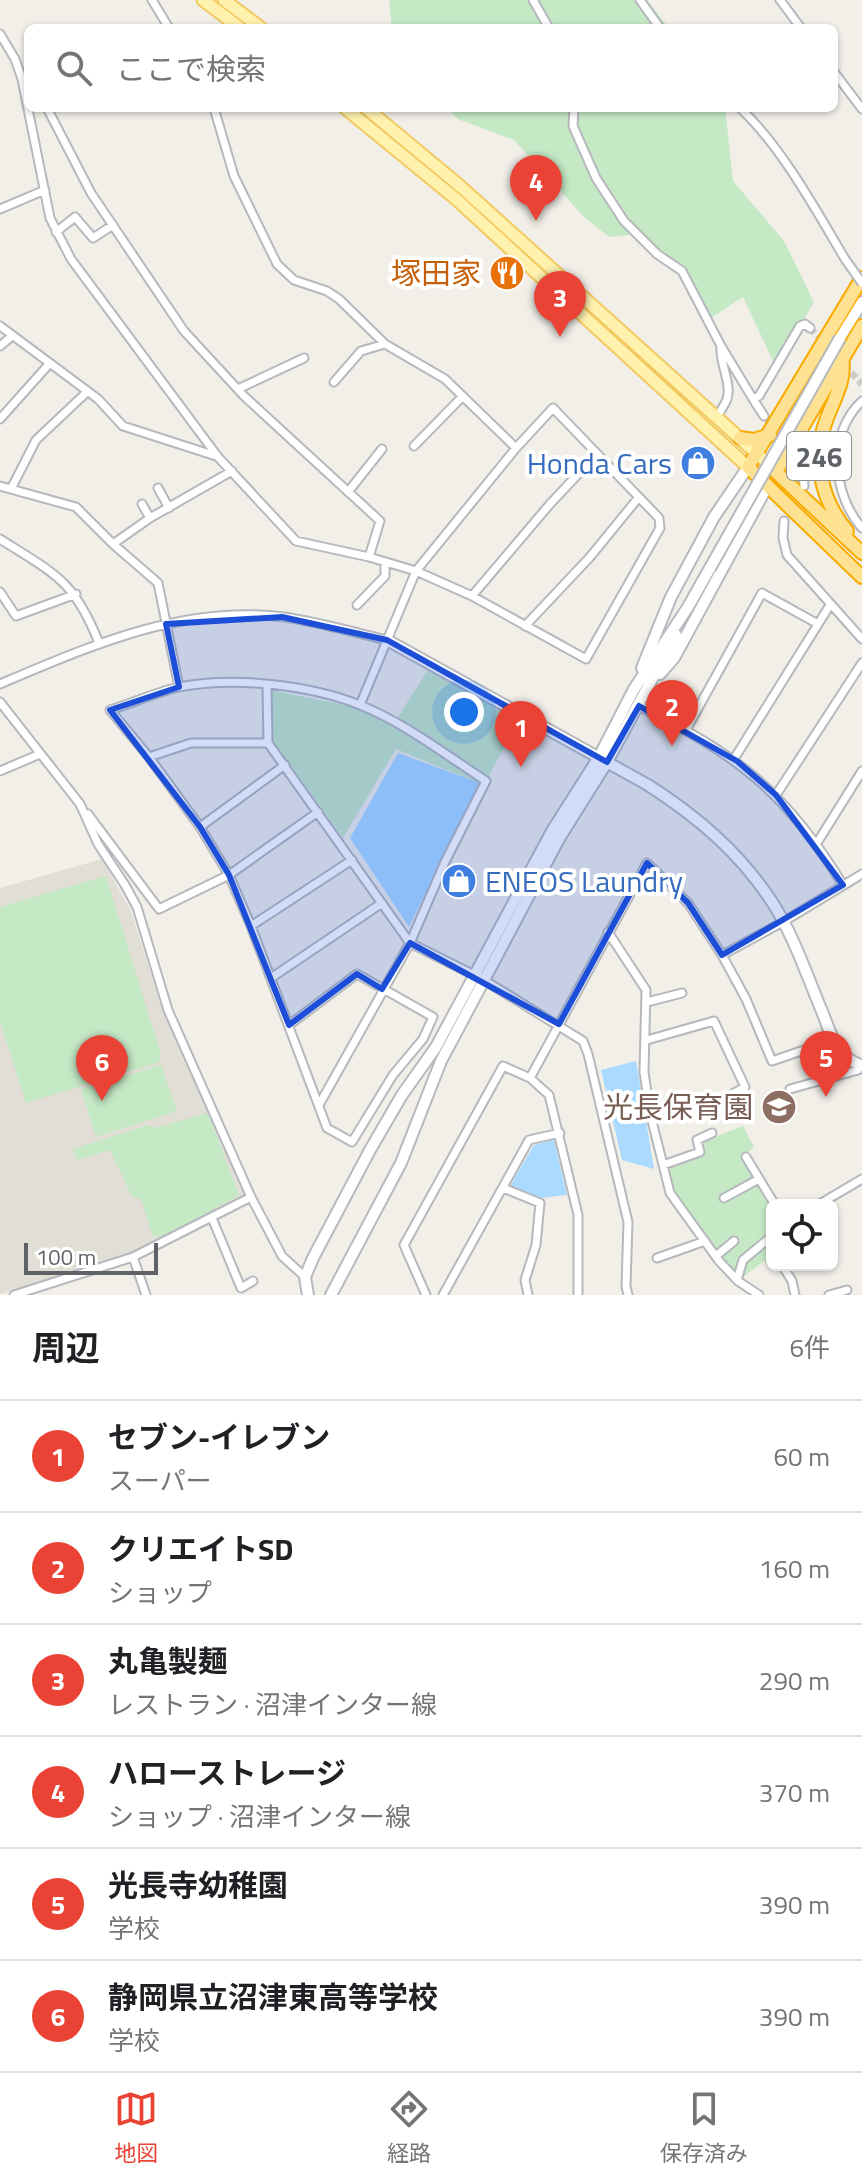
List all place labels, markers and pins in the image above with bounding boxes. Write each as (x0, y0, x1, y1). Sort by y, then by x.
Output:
pin: 4 (510, 155, 562, 221)
place label: 塚田家 (391, 250, 481, 296)
restaurant icon: 塚田家 (488, 254, 526, 292)
pin: 3 (534, 271, 586, 337)
place label: Honda Cars (527, 440, 672, 486)
shop icon: Honda Cars (679, 444, 717, 482)
pin: 2 (646, 680, 698, 746)
pin: 1 (495, 701, 547, 767)
place label: ENEOS Laundry (485, 858, 683, 904)
shop icon: ENEOS Laundry (440, 862, 478, 900)
pin: 5 (800, 1031, 852, 1097)
pin: 6 (76, 1035, 128, 1101)
place label: 光長保育園 (603, 1084, 753, 1130)
school or university icon: 光長保育園 (760, 1088, 798, 1126)

